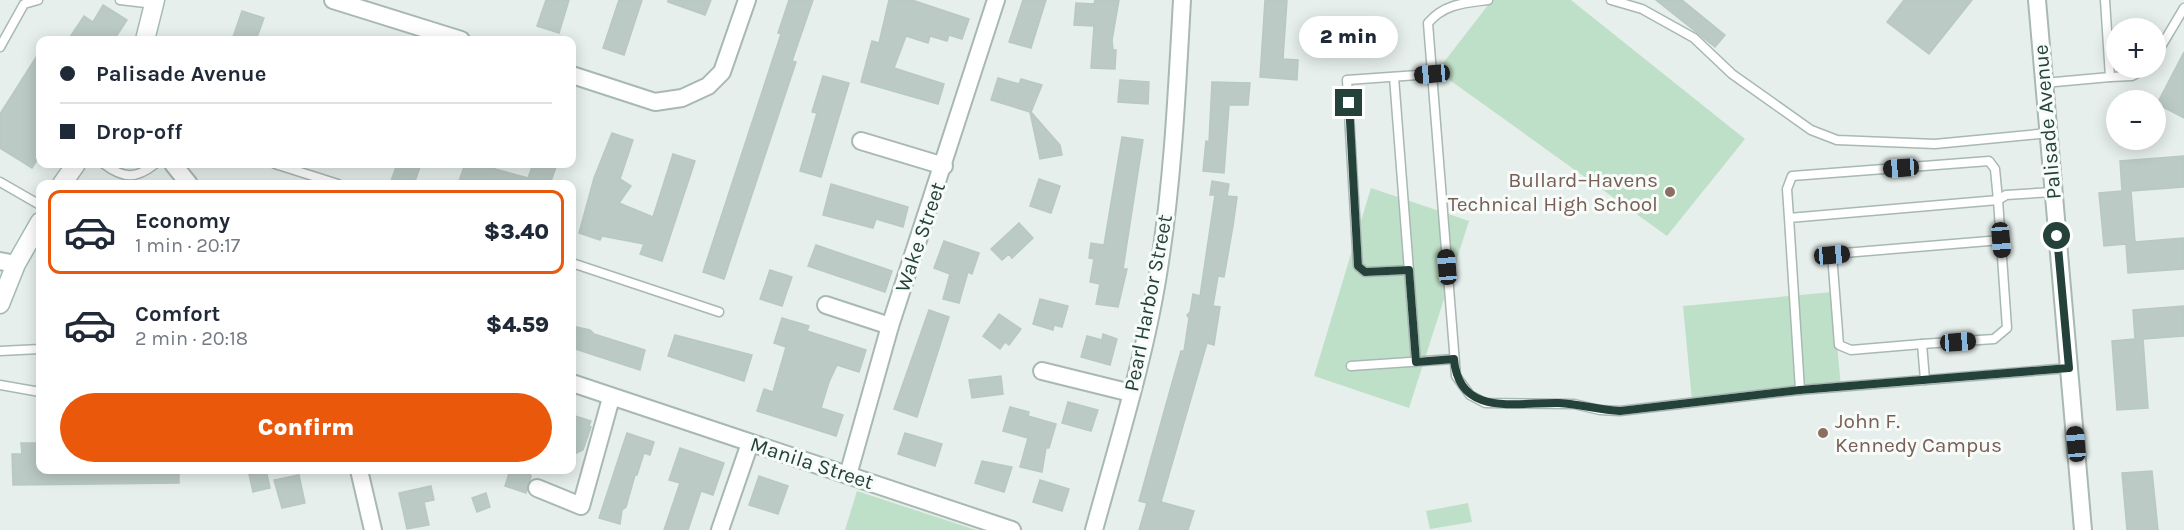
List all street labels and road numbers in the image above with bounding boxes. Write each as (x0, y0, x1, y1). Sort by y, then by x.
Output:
street label: Palisade Avenue (2028, 44, 2066, 200)
street label: Wake Street (890, 179, 950, 295)
street label: Pearl Harbor Street (1119, 212, 1177, 394)
street label: Manila Street (747, 432, 877, 494)

